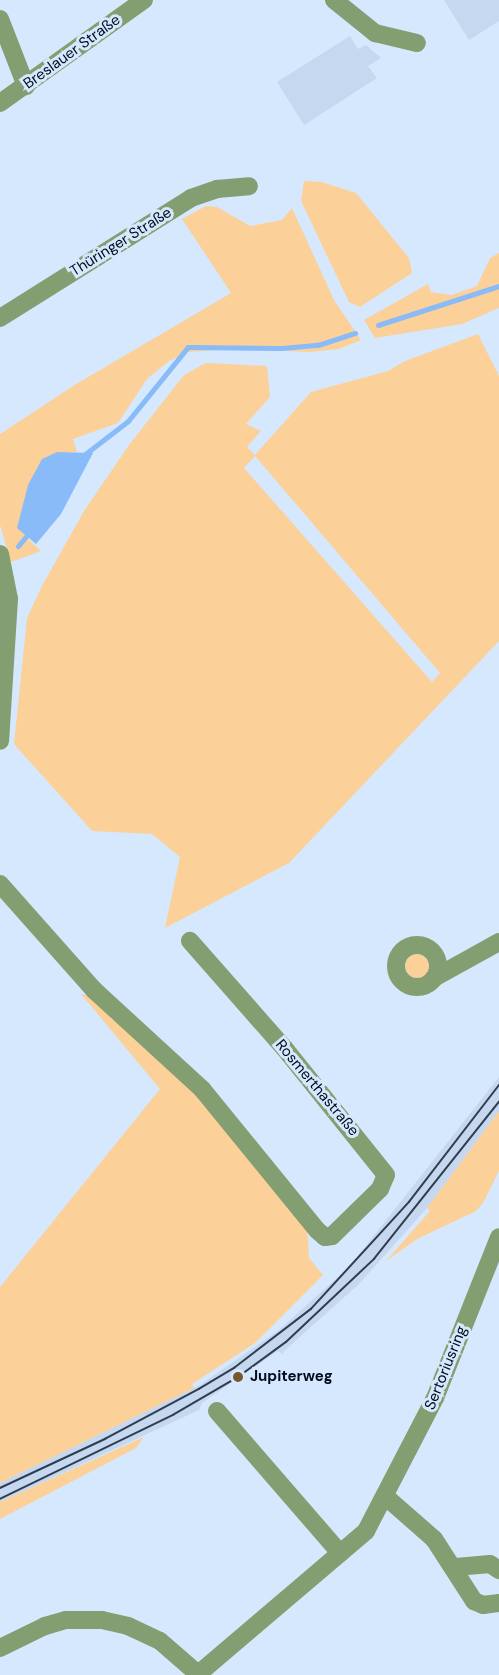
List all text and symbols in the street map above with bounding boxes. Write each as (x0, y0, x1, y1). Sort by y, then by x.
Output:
street label: Breslauer Straße (20, 11, 124, 93)
street label: Thüringer Straße (67, 204, 175, 280)
street label: Rosmerthastraße (272, 1036, 362, 1140)
street label: Sertoriusring (421, 1323, 471, 1413)
place label: Jupiterweg (250, 1368, 333, 1386)
marker: Jupiterweg (231, 1370, 245, 1384)

